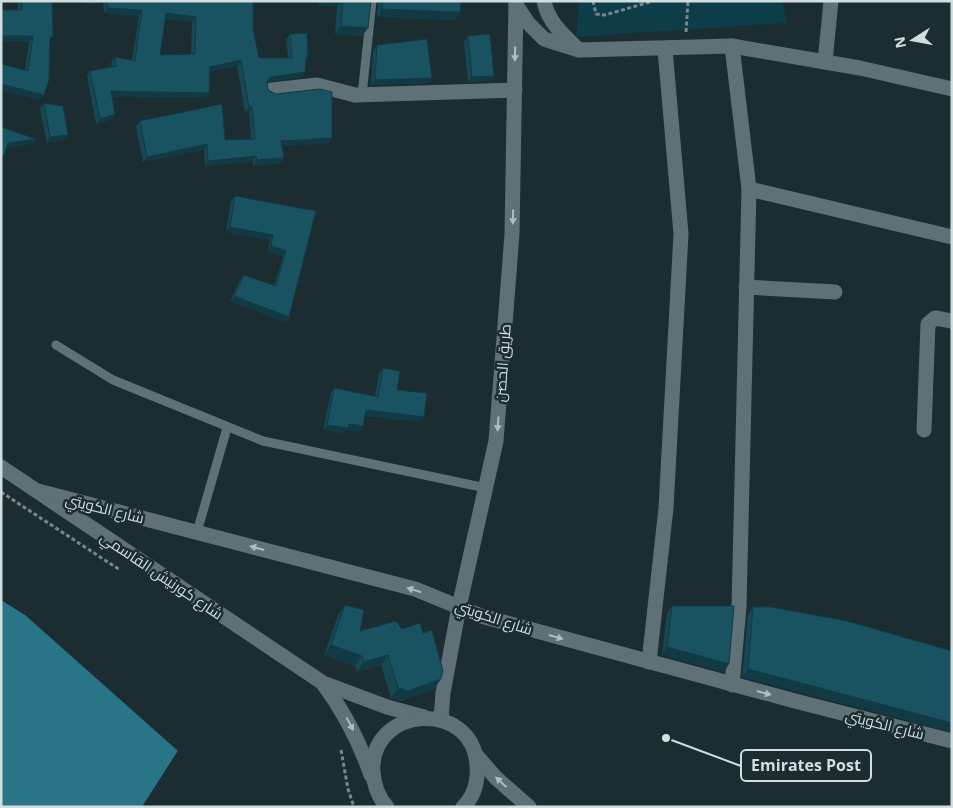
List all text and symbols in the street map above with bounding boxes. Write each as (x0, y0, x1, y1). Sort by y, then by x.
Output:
north arrow (888, 15, 938, 65)
text: N (889, 35, 910, 50)
one-way arrow (511, 46, 519, 62)
one-way arrow (508, 209, 516, 225)
street label: طريق الحصن (489, 323, 516, 403)
one-way arrow (493, 416, 501, 432)
street label: شارع الكويتي (63, 489, 146, 530)
street label: شارع كورنيش القاسمي (95, 526, 227, 626)
one-way arrow (249, 543, 264, 551)
one-way arrow (406, 585, 421, 593)
street label: شارع الكويتي (452, 595, 535, 642)
one-way arrow (549, 633, 564, 641)
one-way arrow (756, 689, 771, 697)
street label: شارع الكويتي (843, 705, 926, 746)
one-way arrow (346, 717, 354, 731)
callout: Emirates Post (741, 750, 871, 781)
text: Emirates Post (751, 754, 861, 776)
one-way arrow (495, 776, 507, 788)

